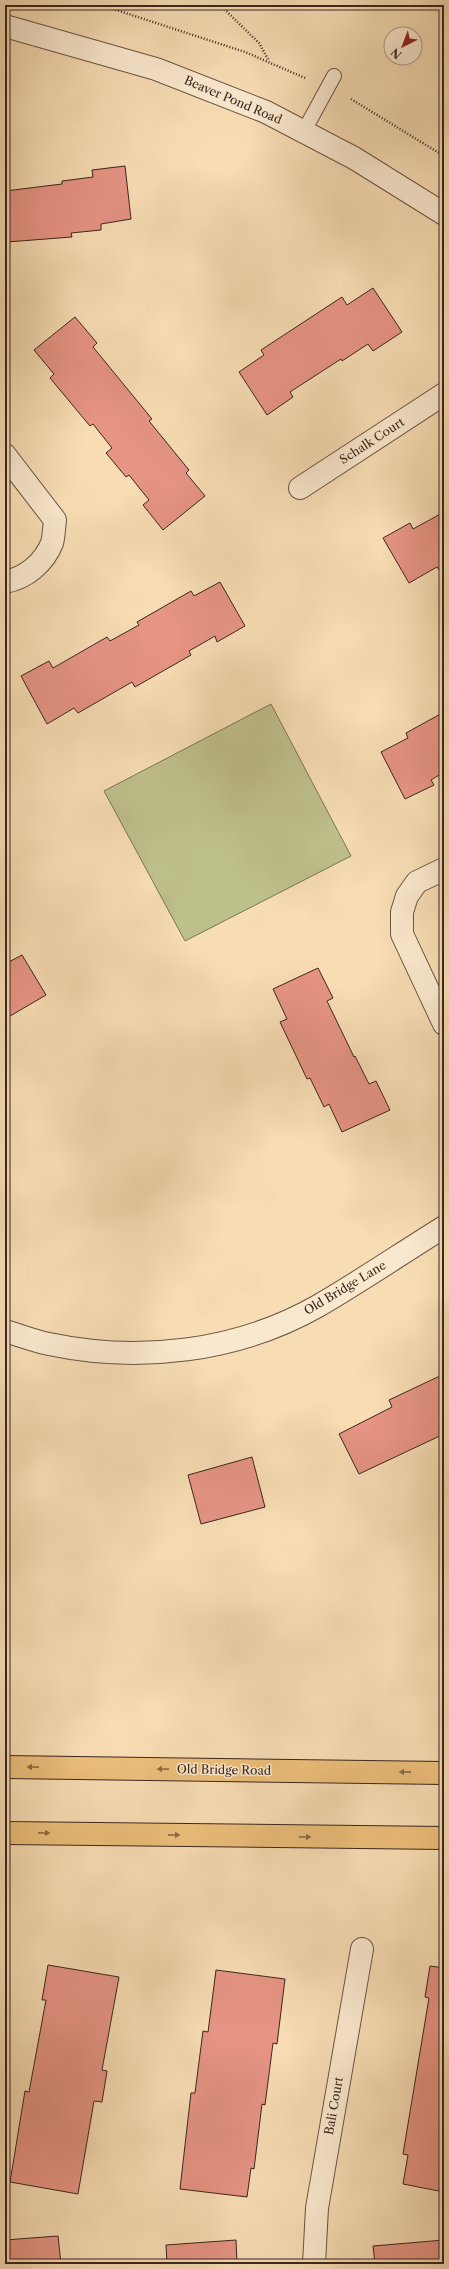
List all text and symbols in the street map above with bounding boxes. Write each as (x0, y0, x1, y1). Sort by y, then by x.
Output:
north arrow (383, 26, 423, 66)
text: N (388, 45, 405, 62)
street label: Beaver Pond Road (182, 72, 285, 127)
street label: Schalk Court (337, 414, 408, 467)
street label: Old Bridge Lane (301, 1257, 389, 1318)
street label: Old Bridge Road (177, 1761, 272, 1778)
one-way arrow (26, 1764, 39, 1770)
one-way arrow (156, 1766, 169, 1772)
one-way arrow (398, 1769, 411, 1775)
one-way arrow (38, 1830, 51, 1836)
one-way arrow (168, 1832, 181, 1838)
one-way arrow (299, 1833, 311, 1840)
street label: Bali Court (321, 2075, 346, 2136)

